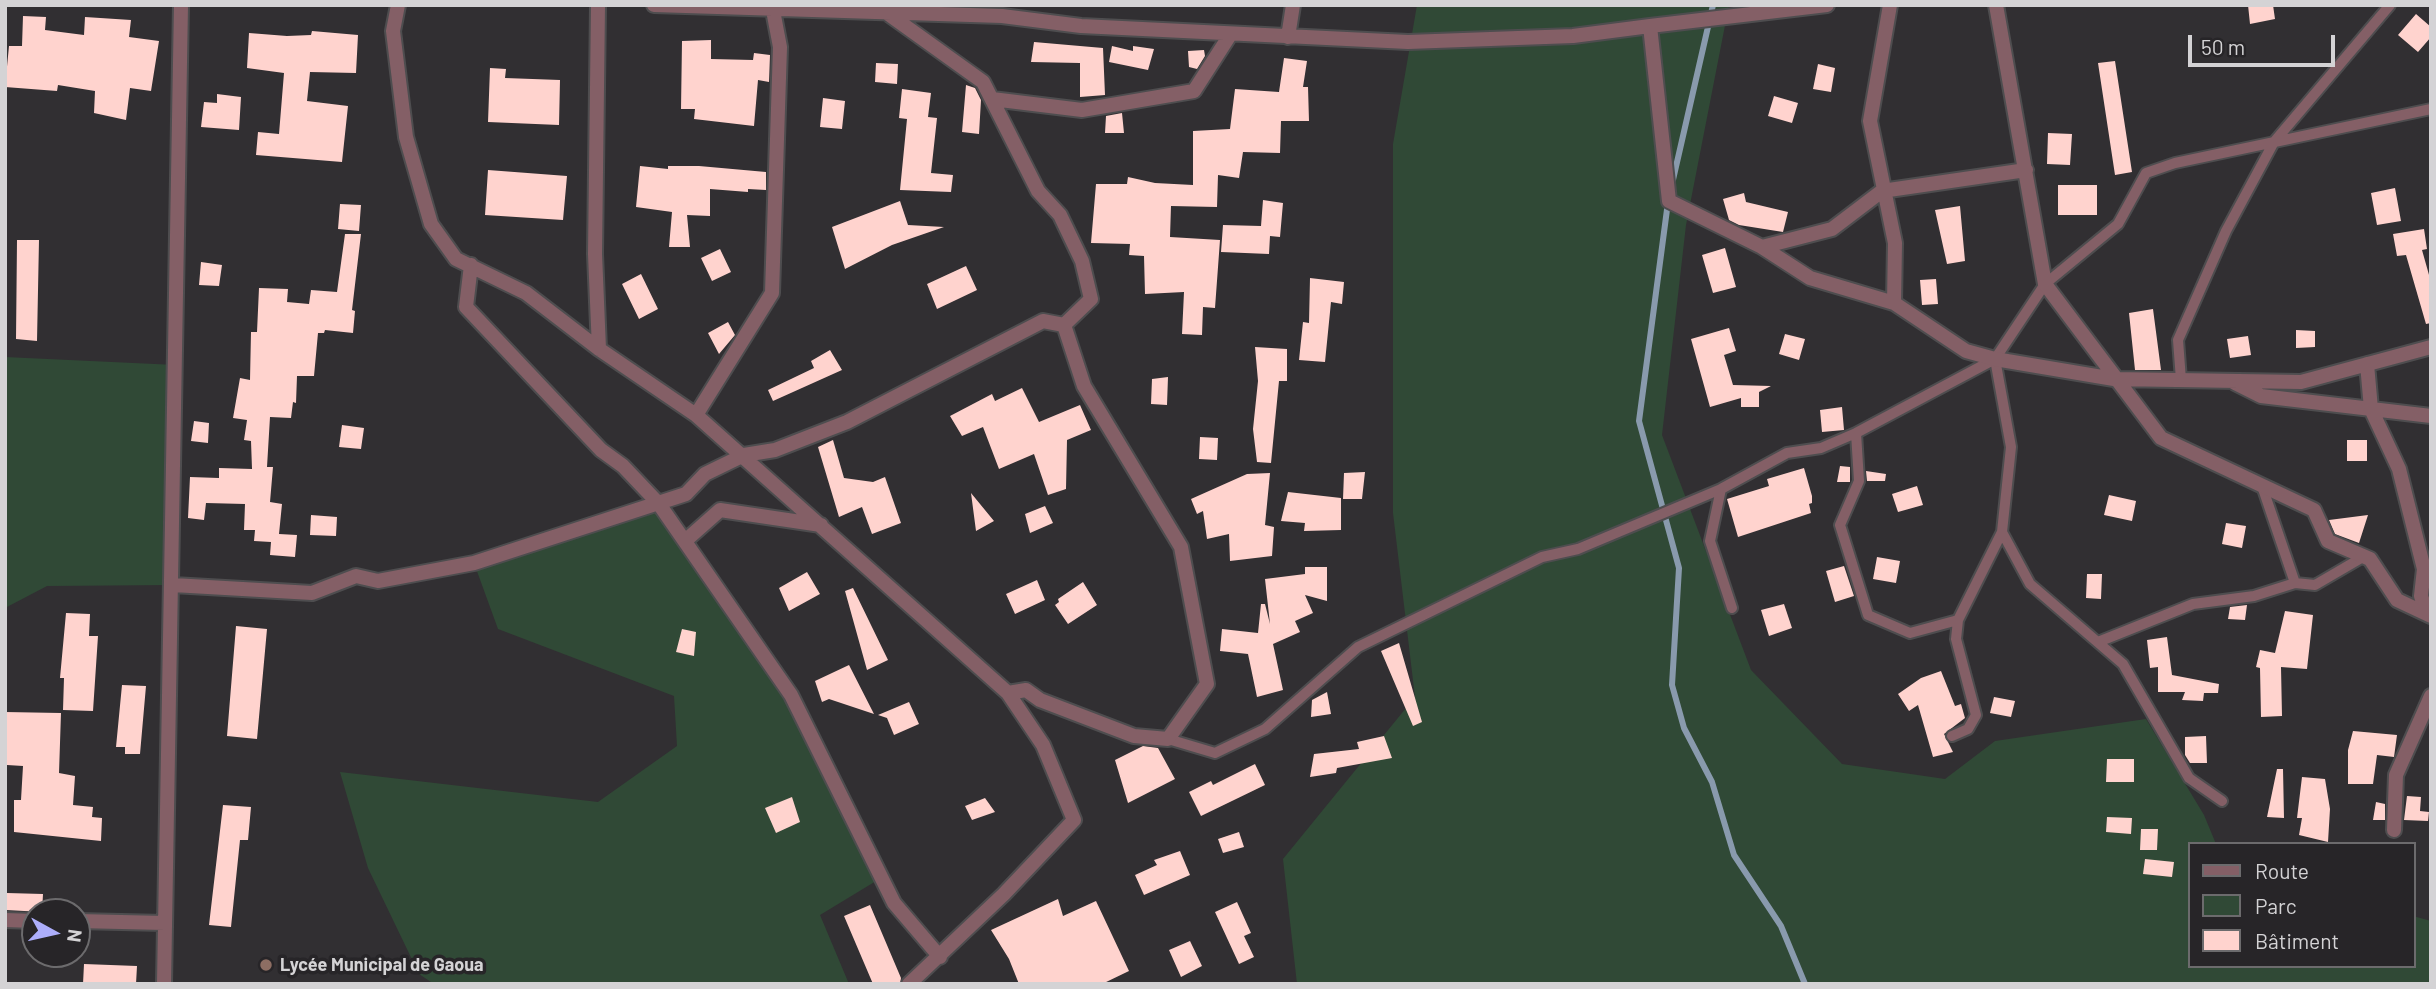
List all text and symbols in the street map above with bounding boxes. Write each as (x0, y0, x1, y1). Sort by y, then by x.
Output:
scale bar (2191, 21, 2338, 65)
text: 50 m (2201, 34, 2245, 59)
legend (2188, 842, 2415, 968)
text: Route (2255, 858, 2309, 883)
text: Parc (2255, 893, 2297, 918)
north arrow (21, 898, 91, 968)
text: N (63, 928, 88, 944)
text: Bâtiment (2255, 928, 2339, 953)
place label: Lycée Municipal de Gaoua (280, 954, 484, 976)
marker: Lycée Municipal de Gaoua (258, 957, 274, 973)

